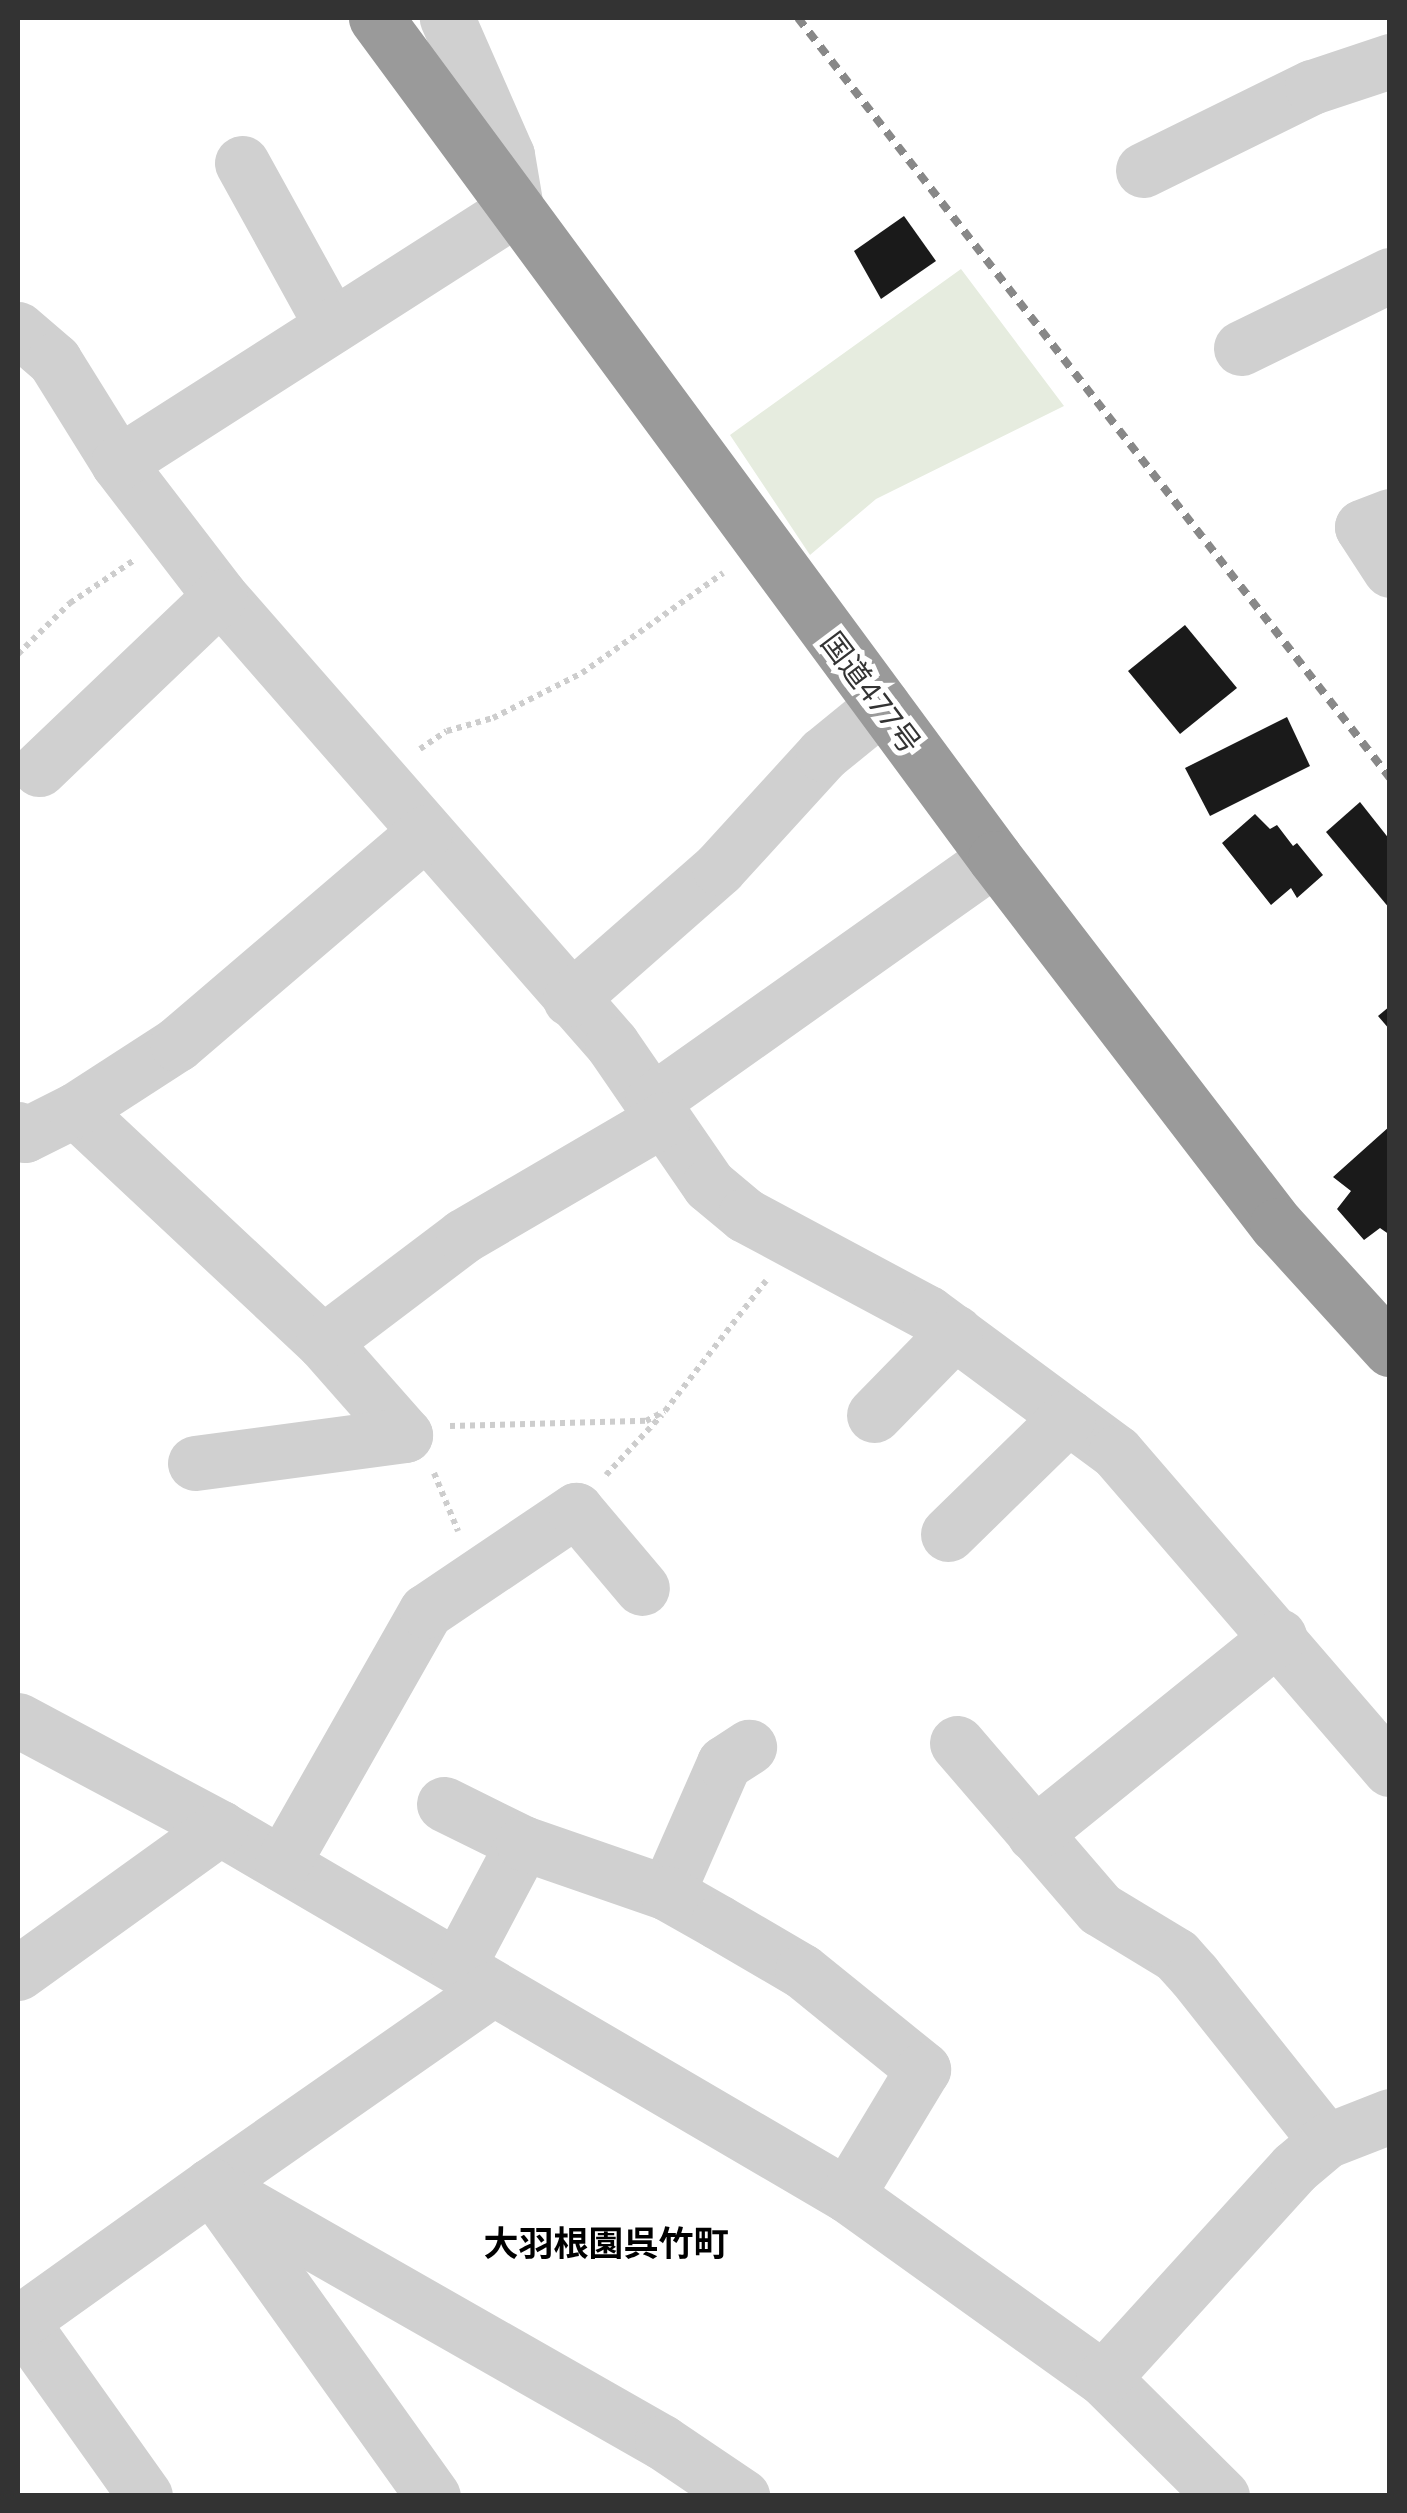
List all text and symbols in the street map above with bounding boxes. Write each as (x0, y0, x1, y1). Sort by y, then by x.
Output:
street label: 国道477号 (815, 624, 929, 760)
district label: 大羽根園呉竹町 (484, 2221, 728, 2263)

